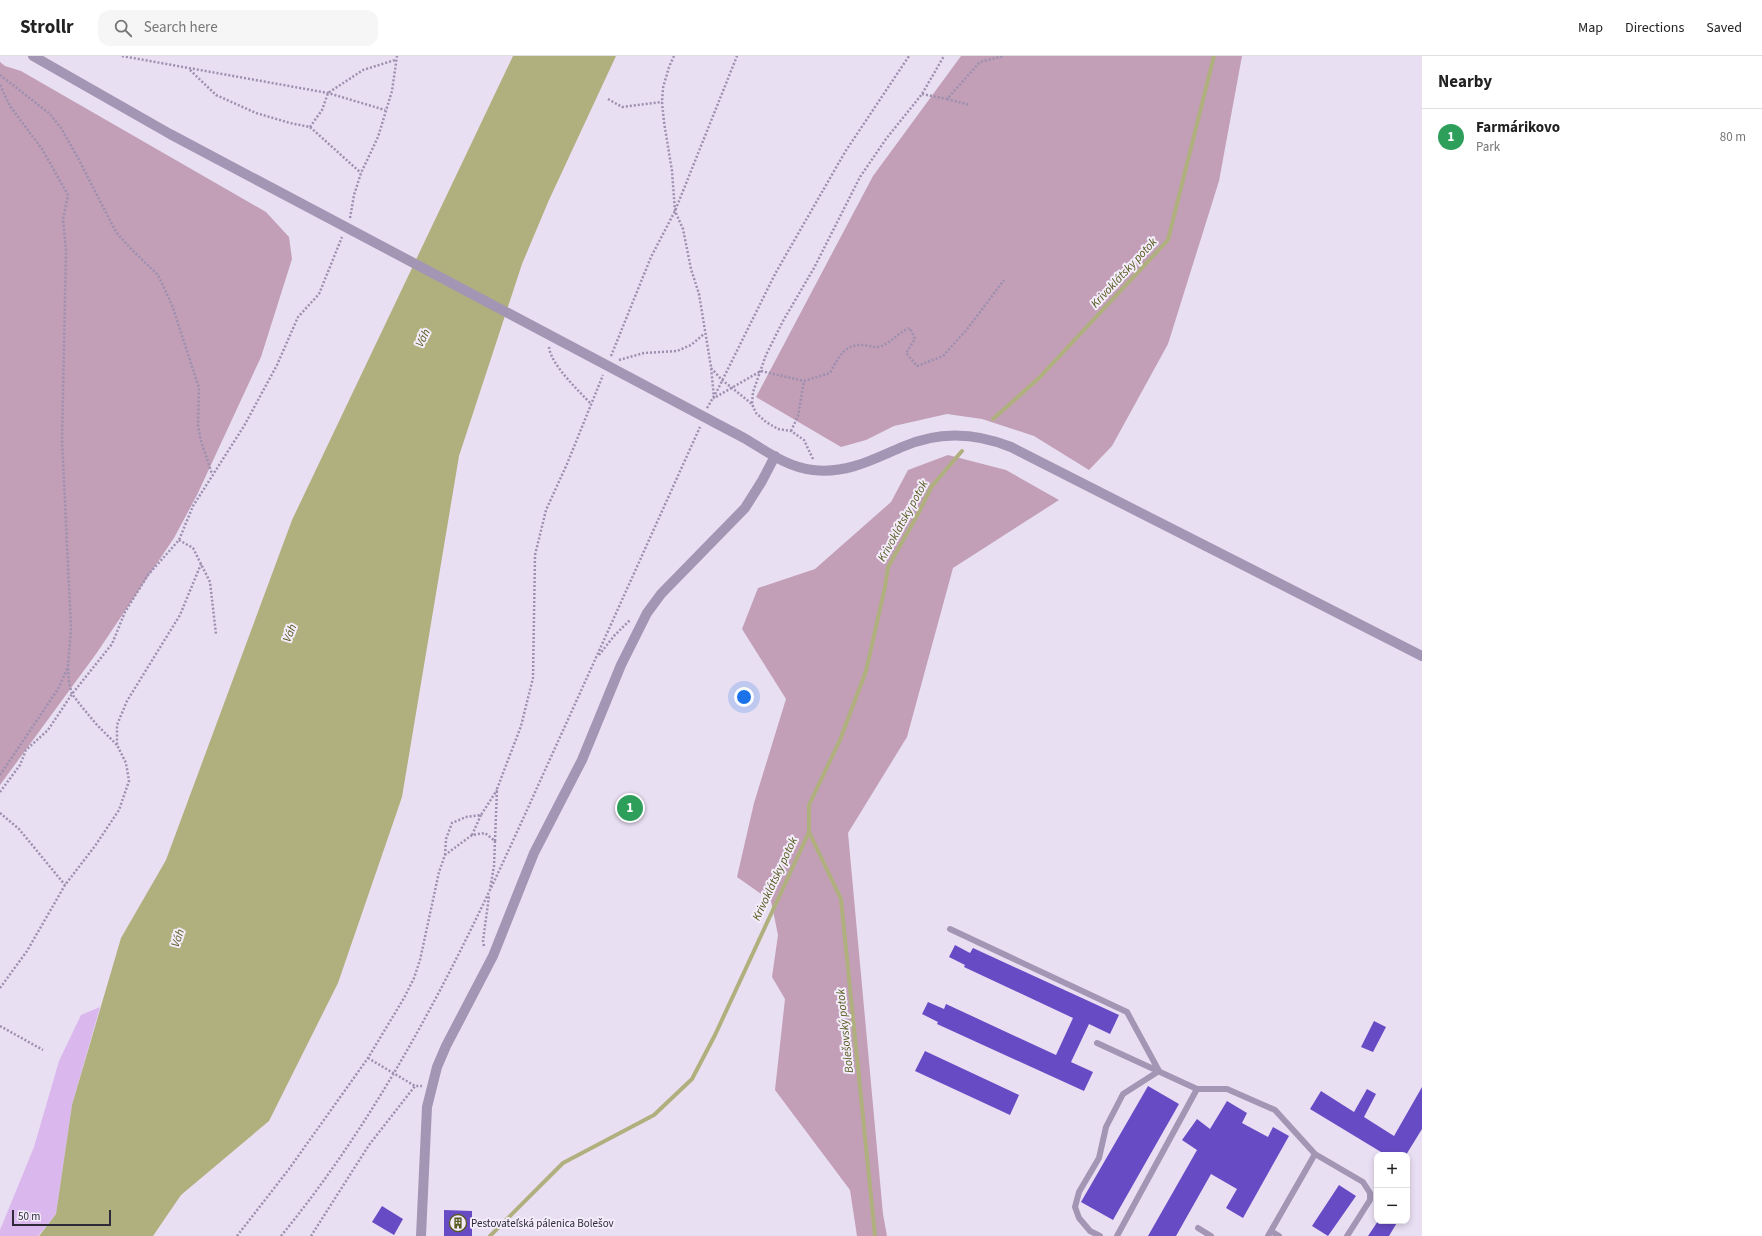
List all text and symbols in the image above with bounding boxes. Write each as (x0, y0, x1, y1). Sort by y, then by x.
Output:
search box (98, 10, 378, 46)
text: Strollr (20, 14, 74, 41)
icon: search (112, 17, 134, 39)
text: Search here (144, 17, 218, 38)
text: Map (1578, 18, 1603, 38)
text: Directions (1625, 18, 1684, 38)
text: Saved (1706, 18, 1742, 38)
text: Nearby (1438, 70, 1492, 94)
text: Farmárikovo (1476, 117, 1560, 138)
text: 1 (1448, 128, 1454, 146)
text: 80 m (1720, 128, 1746, 146)
text: Park (1476, 138, 1500, 156)
water label: Krivoklátsky potok (1087, 234, 1161, 312)
water label: Váh (411, 326, 435, 350)
water label: Krivoklátsky potok (874, 477, 933, 565)
water label: Váh (279, 621, 301, 645)
your location (734, 687, 754, 707)
pin: 1 (617, 793, 643, 823)
water label: Krivoklátsky potok (748, 834, 802, 924)
water label: Váh (167, 927, 189, 949)
water label: Bolešovský potok (832, 988, 858, 1074)
map controls (1374, 1152, 1410, 1224)
button: + (1374, 1152, 1410, 1188)
button: − (1374, 1188, 1410, 1224)
scale bar (12, 1208, 111, 1227)
text: 50 m (18, 1209, 40, 1224)
building icon: Pestovateľská pálenica Bolešov (448, 1213, 468, 1233)
place label: Pestovateľská pálenica Bolešov (471, 1216, 614, 1231)

